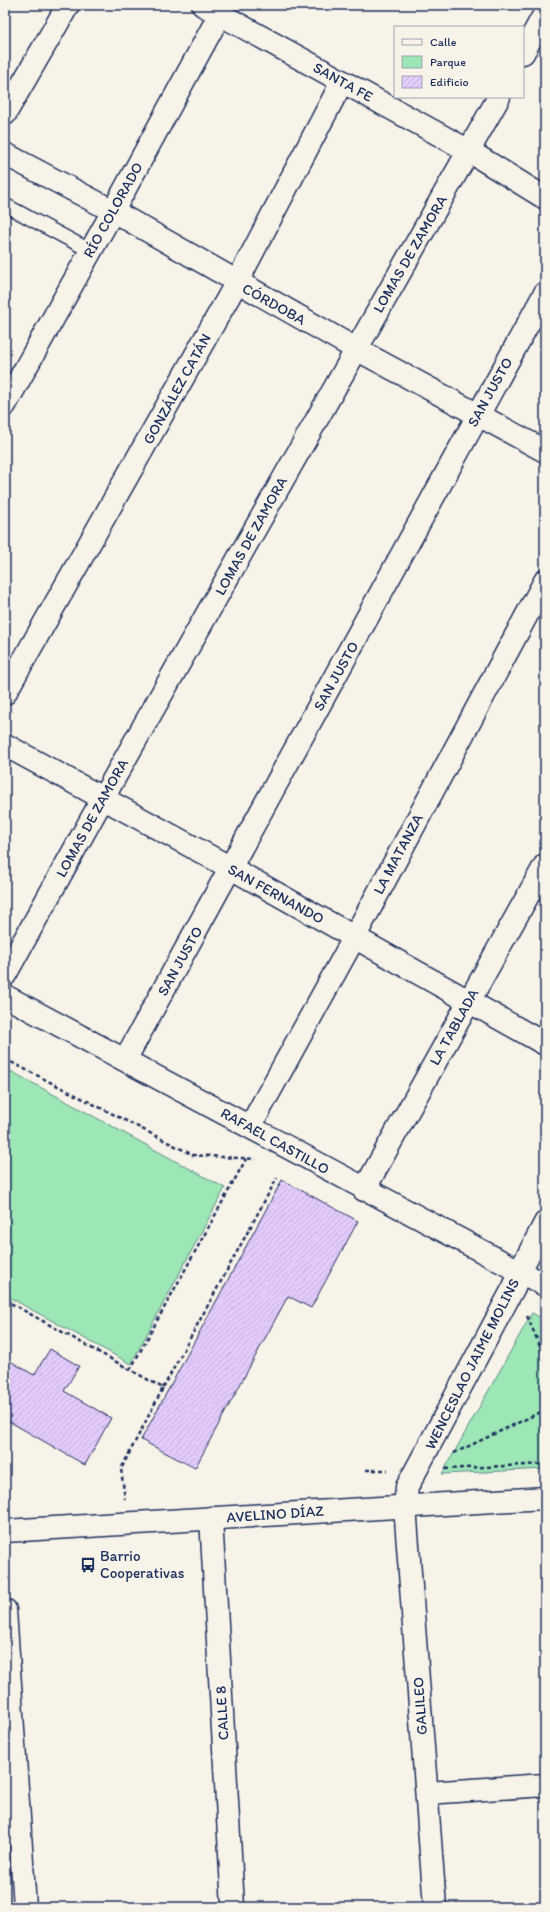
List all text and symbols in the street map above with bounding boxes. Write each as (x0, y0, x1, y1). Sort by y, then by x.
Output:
legend (394, 26, 524, 98)
text: Calle (430, 35, 457, 49)
text: Parque (430, 55, 466, 69)
street label: SANTA FE (310, 58, 376, 106)
text: Edificio (430, 75, 469, 89)
street label: RÍO COLORADO (79, 159, 147, 261)
street label: LOMAS DE ZAMORA (369, 192, 451, 316)
street label: CÓRDOBA (239, 279, 309, 329)
street label: GONZÁLEZ CATÁN (139, 330, 215, 448)
street label: SAN JUSTO (464, 354, 516, 430)
street label: LOMAS DE ZAMORA (211, 473, 291, 598)
street label: SAN JUSTO (310, 638, 362, 714)
street label: LOMAS DE ZAMORA (52, 755, 132, 880)
street label: LA MATANZA (369, 810, 427, 897)
street label: SAN FERNANDO (225, 860, 327, 928)
street label: SAN JUSTO (154, 923, 206, 999)
street label: LA TABLADA (426, 985, 483, 1068)
street label: RAFAEL CASTILLO (218, 1104, 333, 1178)
street label: WENCESLAO JAIME MOLINS (421, 1275, 523, 1453)
street label: AVELINO DÍAZ (226, 1502, 325, 1526)
place label: Barrio Cooperativas (100, 1547, 185, 1582)
bus stop icon: Barrio Cooperativas (79, 1556, 97, 1574)
street label: GALILEO (409, 1676, 431, 1736)
street label: CALLE 8 (212, 1685, 232, 1741)

